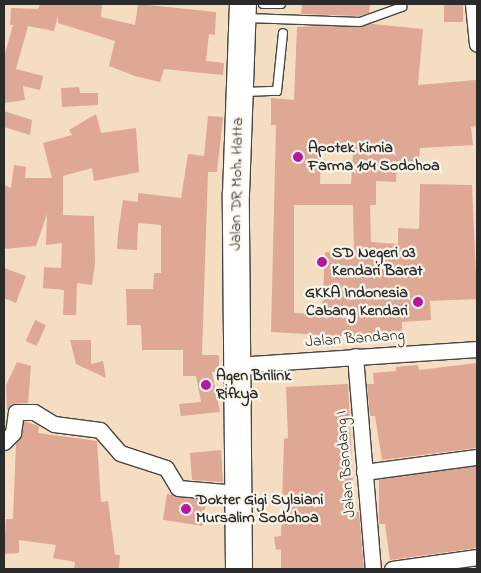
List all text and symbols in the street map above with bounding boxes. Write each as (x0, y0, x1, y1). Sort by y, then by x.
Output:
street label: Jalan DR Moh. Hatta (226, 117, 248, 251)
place label: Apotek Kimia Farma 104 Sodohoa (308, 138, 440, 176)
marker: Apotek Kimia Farma 104 Sodohoa (292, 151, 304, 163)
place label: SD Negeri 03 Kendari Barat (332, 243, 423, 281)
marker: SD Negeri 03 Kendari Barat (316, 256, 328, 268)
place label: GKKA Indonesia Cabang Kendari (305, 283, 408, 321)
marker: GKKA Indonesia Cabang Kendari (412, 296, 424, 308)
street label: Jalan Bandang (305, 326, 405, 352)
place label: Agen Brilink Rifkya (216, 366, 291, 404)
marker: Agen Brilink Rifkya (200, 379, 212, 391)
street label: Jalan Bandang I (332, 410, 360, 518)
place label: Dokter Gigi Sylsiani Mursalim Sodohoa (196, 490, 323, 528)
marker: Dokter Gigi Sylsiani Mursalim Sodohoa (180, 503, 192, 515)

